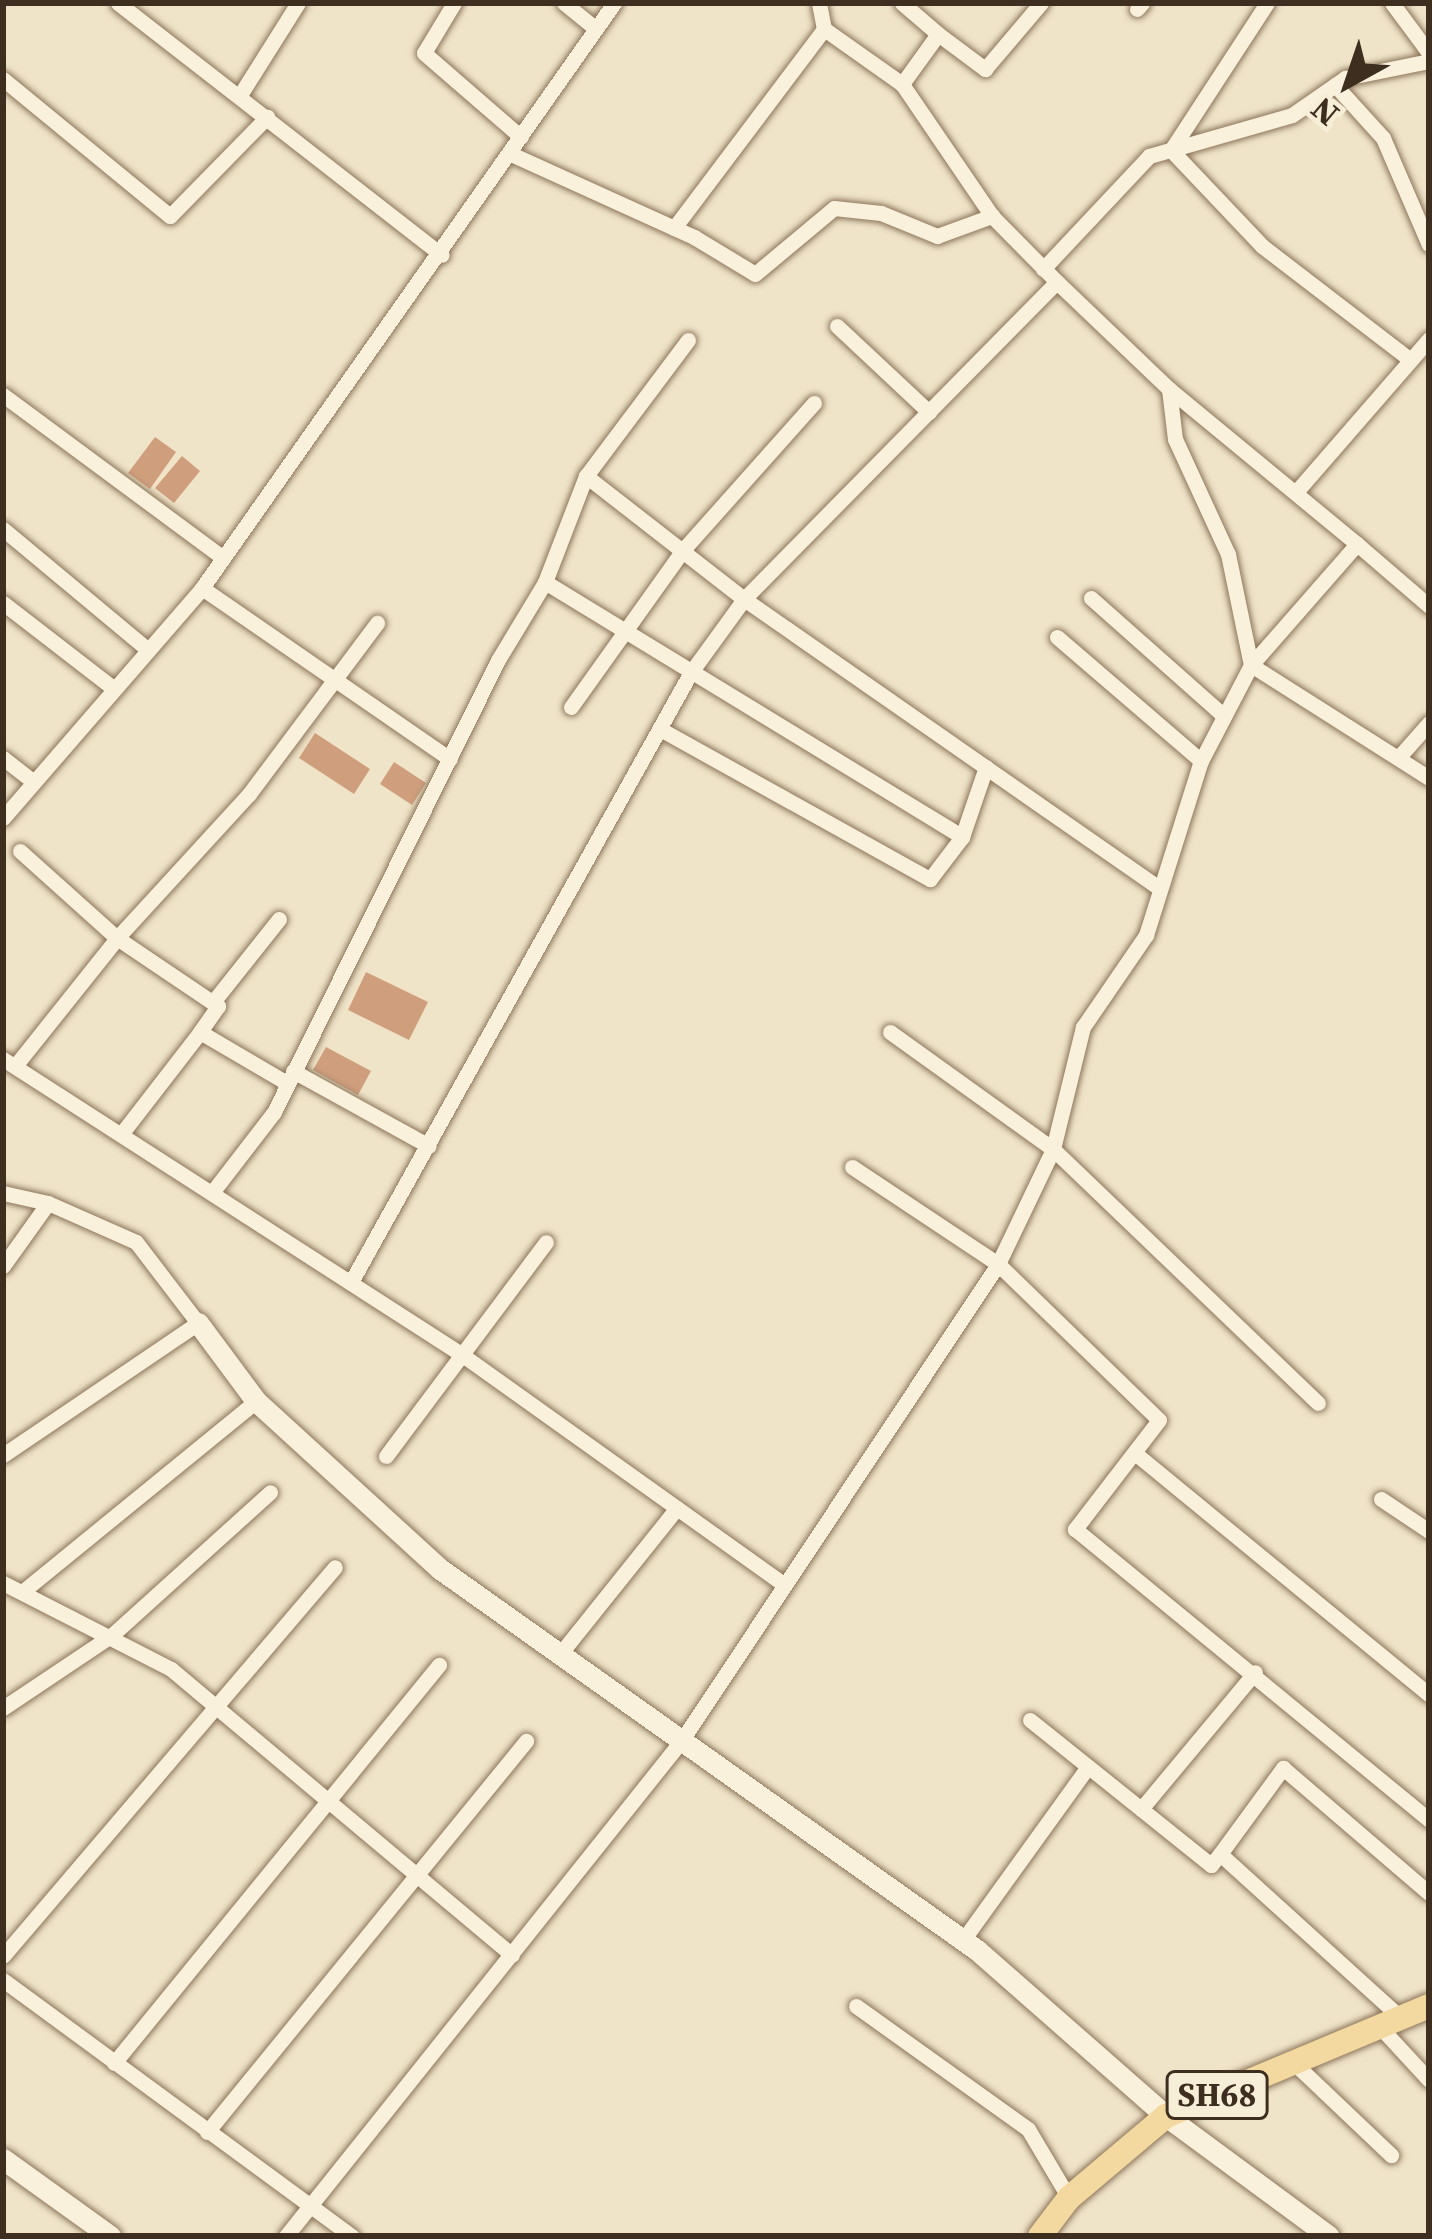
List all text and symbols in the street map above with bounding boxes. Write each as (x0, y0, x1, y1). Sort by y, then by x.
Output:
north arrow (1288, 24, 1408, 144)
text: N (1301, 87, 1348, 137)
road number: SH68 (1163, 2068, 1271, 2122)

